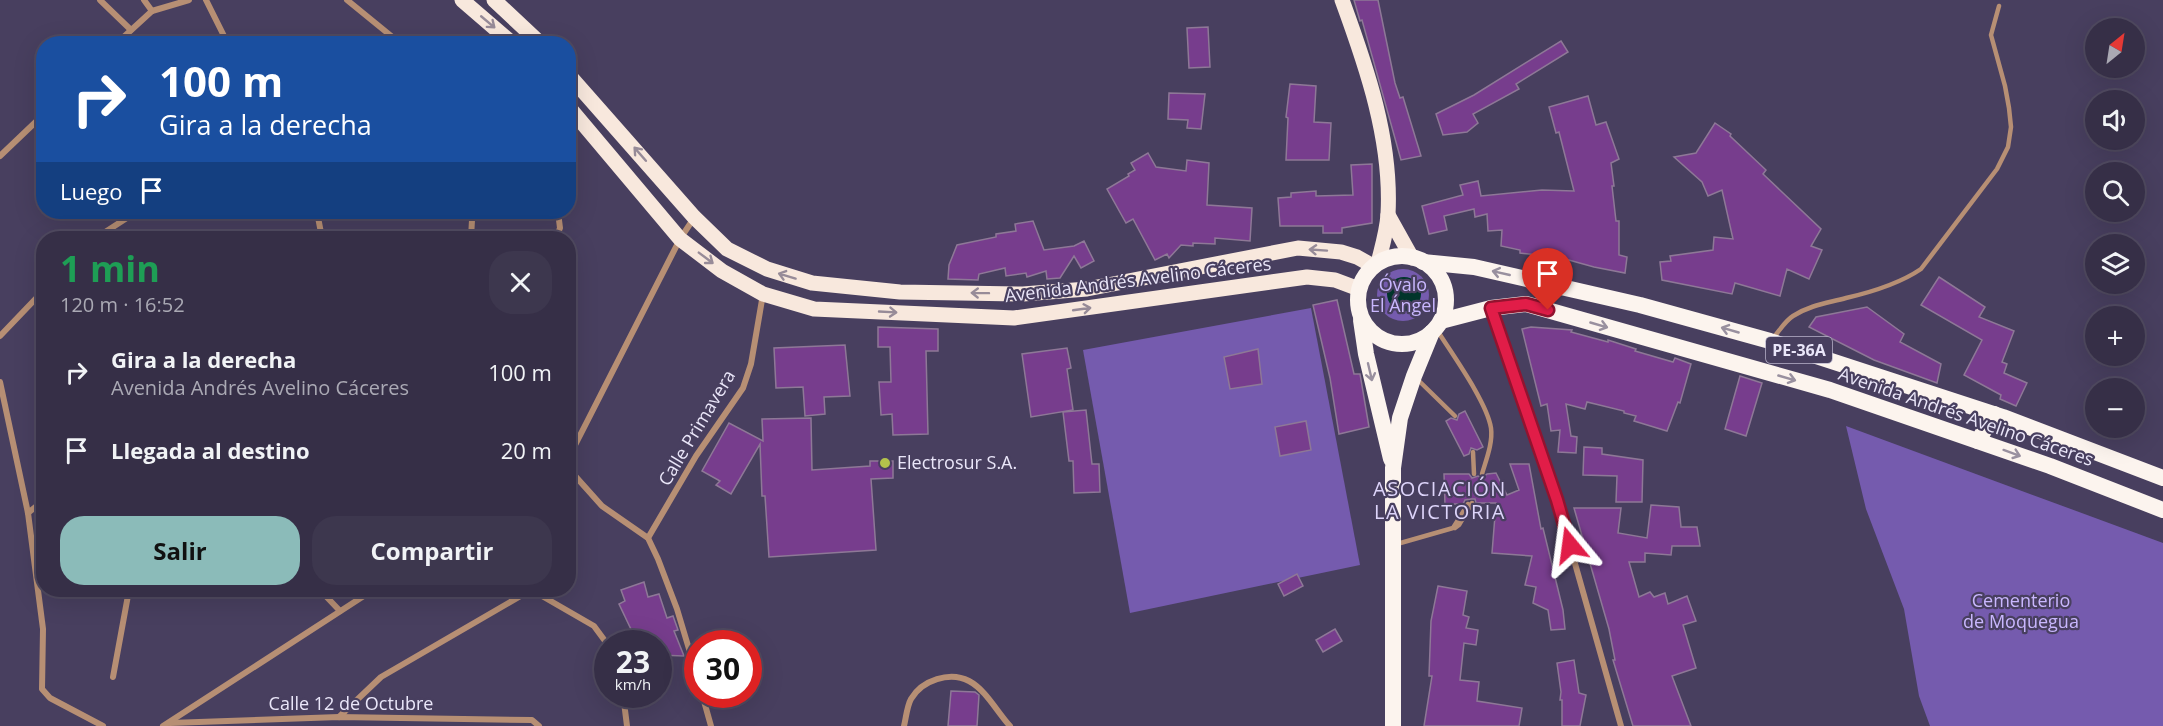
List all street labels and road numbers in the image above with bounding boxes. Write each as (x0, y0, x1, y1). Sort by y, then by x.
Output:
street label: Avenida Andrés Avelino Cáceres (1003, 251, 1272, 307)
road number: PE-36A (1766, 337, 1832, 363)
street label: Avenida Andrés Avelino Cáceres (1836, 361, 2097, 471)
street label: Calle Primavera (652, 365, 740, 490)
street label: Calle 12 de Octubre (269, 691, 433, 715)

